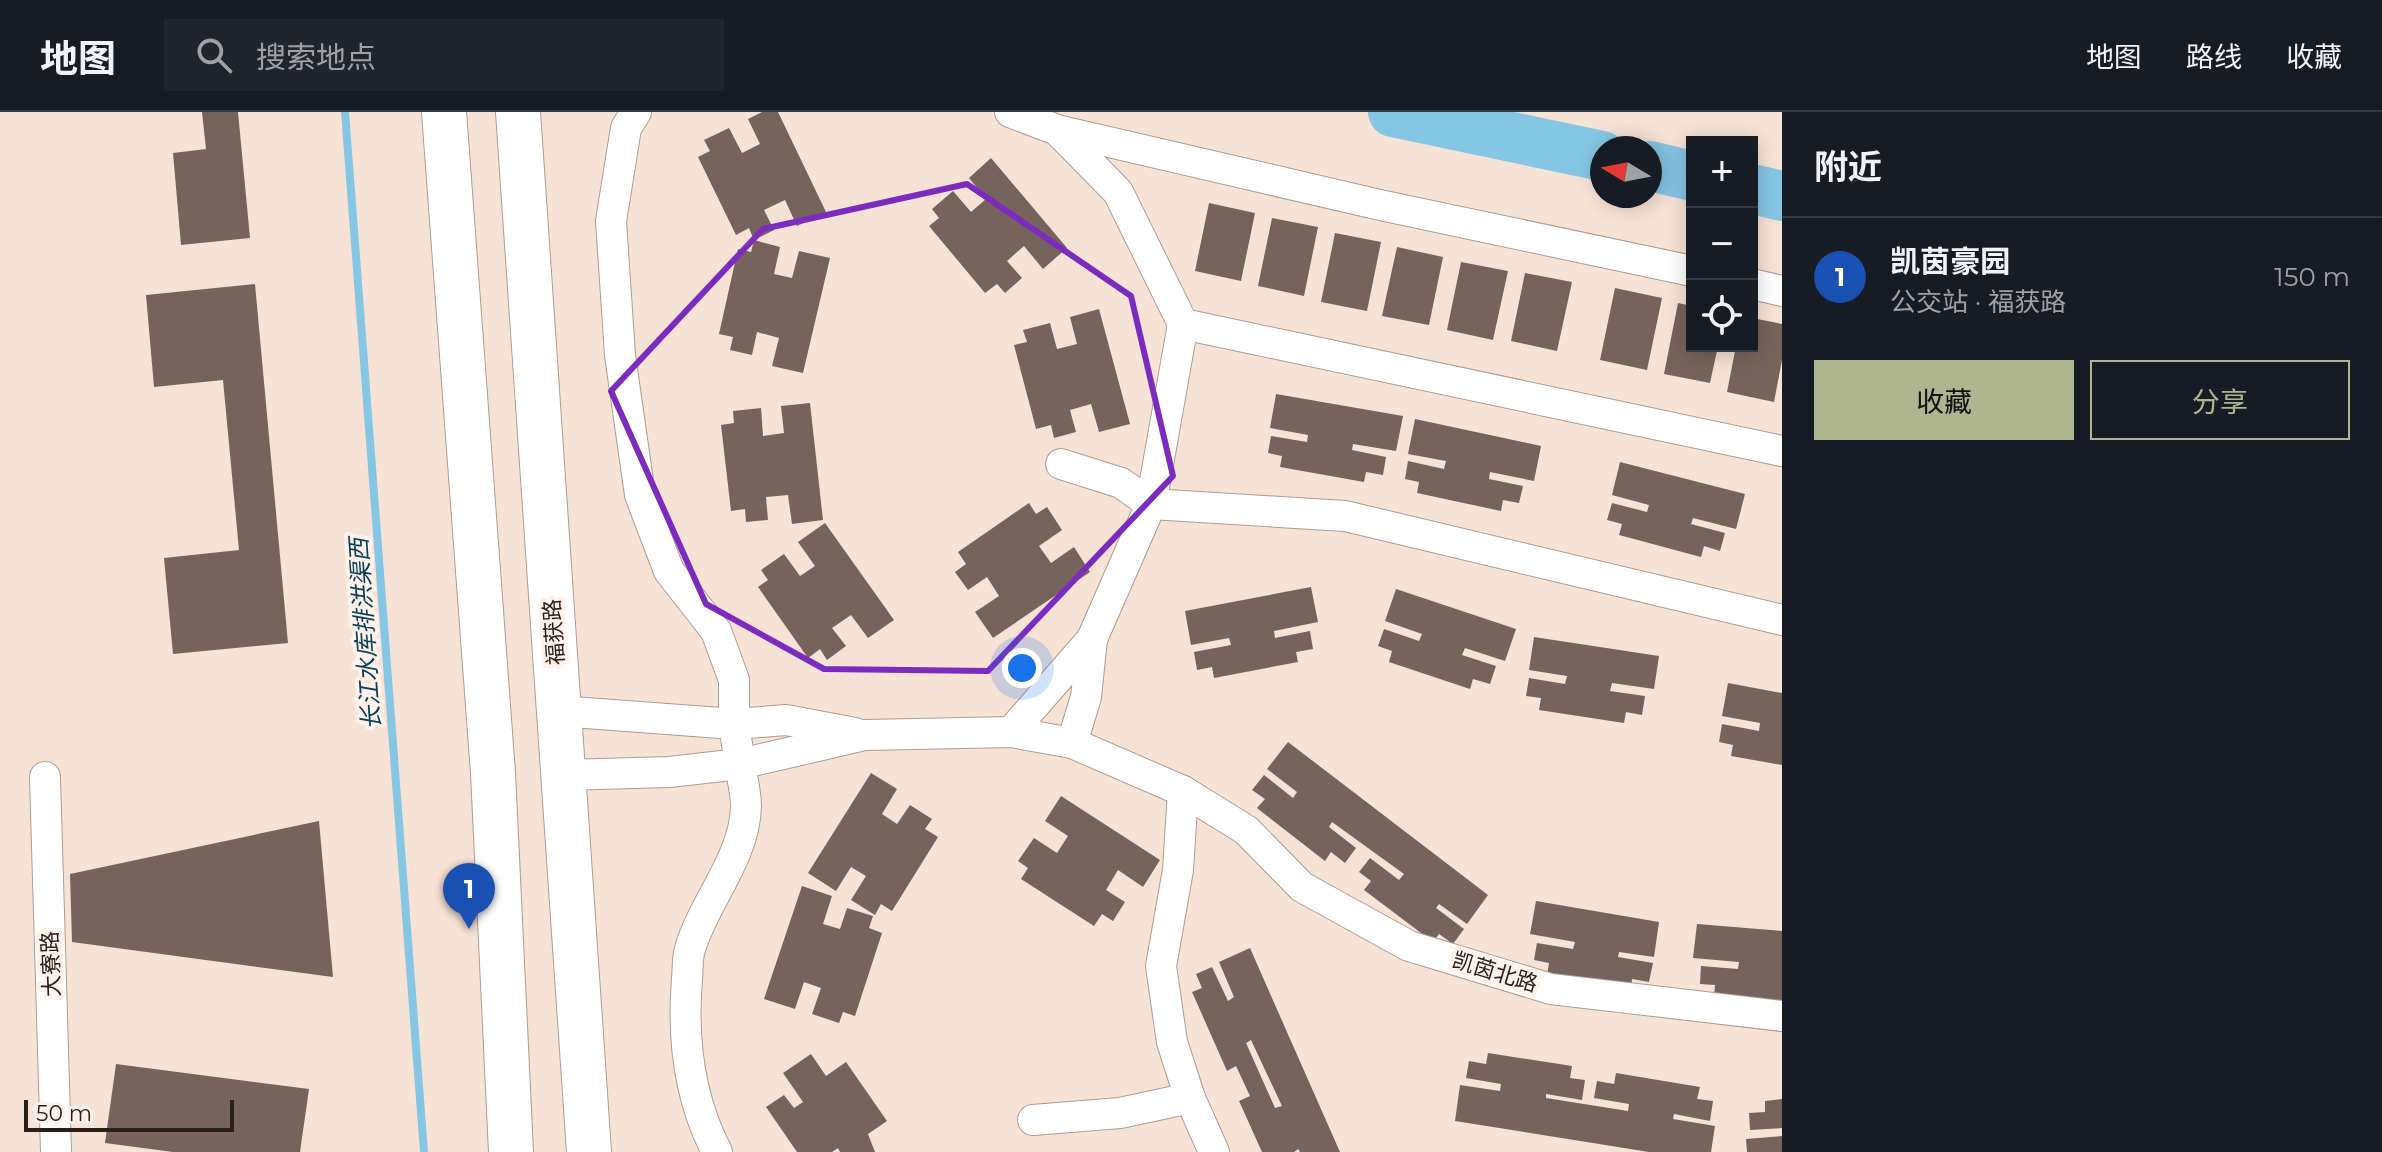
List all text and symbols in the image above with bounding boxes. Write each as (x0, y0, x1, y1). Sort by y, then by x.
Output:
search box (164, 19, 724, 91)
icon: search (192, 33, 236, 77)
text: 地图 (40, 35, 116, 82)
text: 搜索地点 (256, 39, 376, 76)
text: 地图 (2086, 40, 2142, 74)
text: 路线 (2186, 40, 2242, 74)
text: 收藏 (2286, 40, 2342, 74)
north arrow (1590, 136, 1662, 208)
map controls (1686, 136, 1758, 352)
button: + (1686, 136, 1758, 208)
text: 附近 (1814, 146, 1882, 188)
button: − (1686, 208, 1758, 280)
text: 凯茵豪园 (1890, 243, 2010, 280)
text: 1 (1835, 261, 1845, 293)
text: 150 m (2274, 261, 2350, 293)
button: locate (1686, 280, 1758, 352)
text: 公交站 · 福获路 (1890, 286, 2066, 318)
button: 收藏 (1814, 360, 2074, 440)
button: 分享 (2090, 360, 2350, 440)
water label: 长江水库排洪渠西 (344, 533, 386, 731)
street label: 福获路 (538, 598, 570, 666)
your location (1002, 648, 1042, 688)
pin: 1 (443, 863, 495, 929)
street label: 大寮路 (36, 931, 66, 997)
street label: 凯茵北路 (1449, 946, 1541, 998)
scale bar (24, 1096, 234, 1132)
text: 50 m (36, 1100, 92, 1127)

